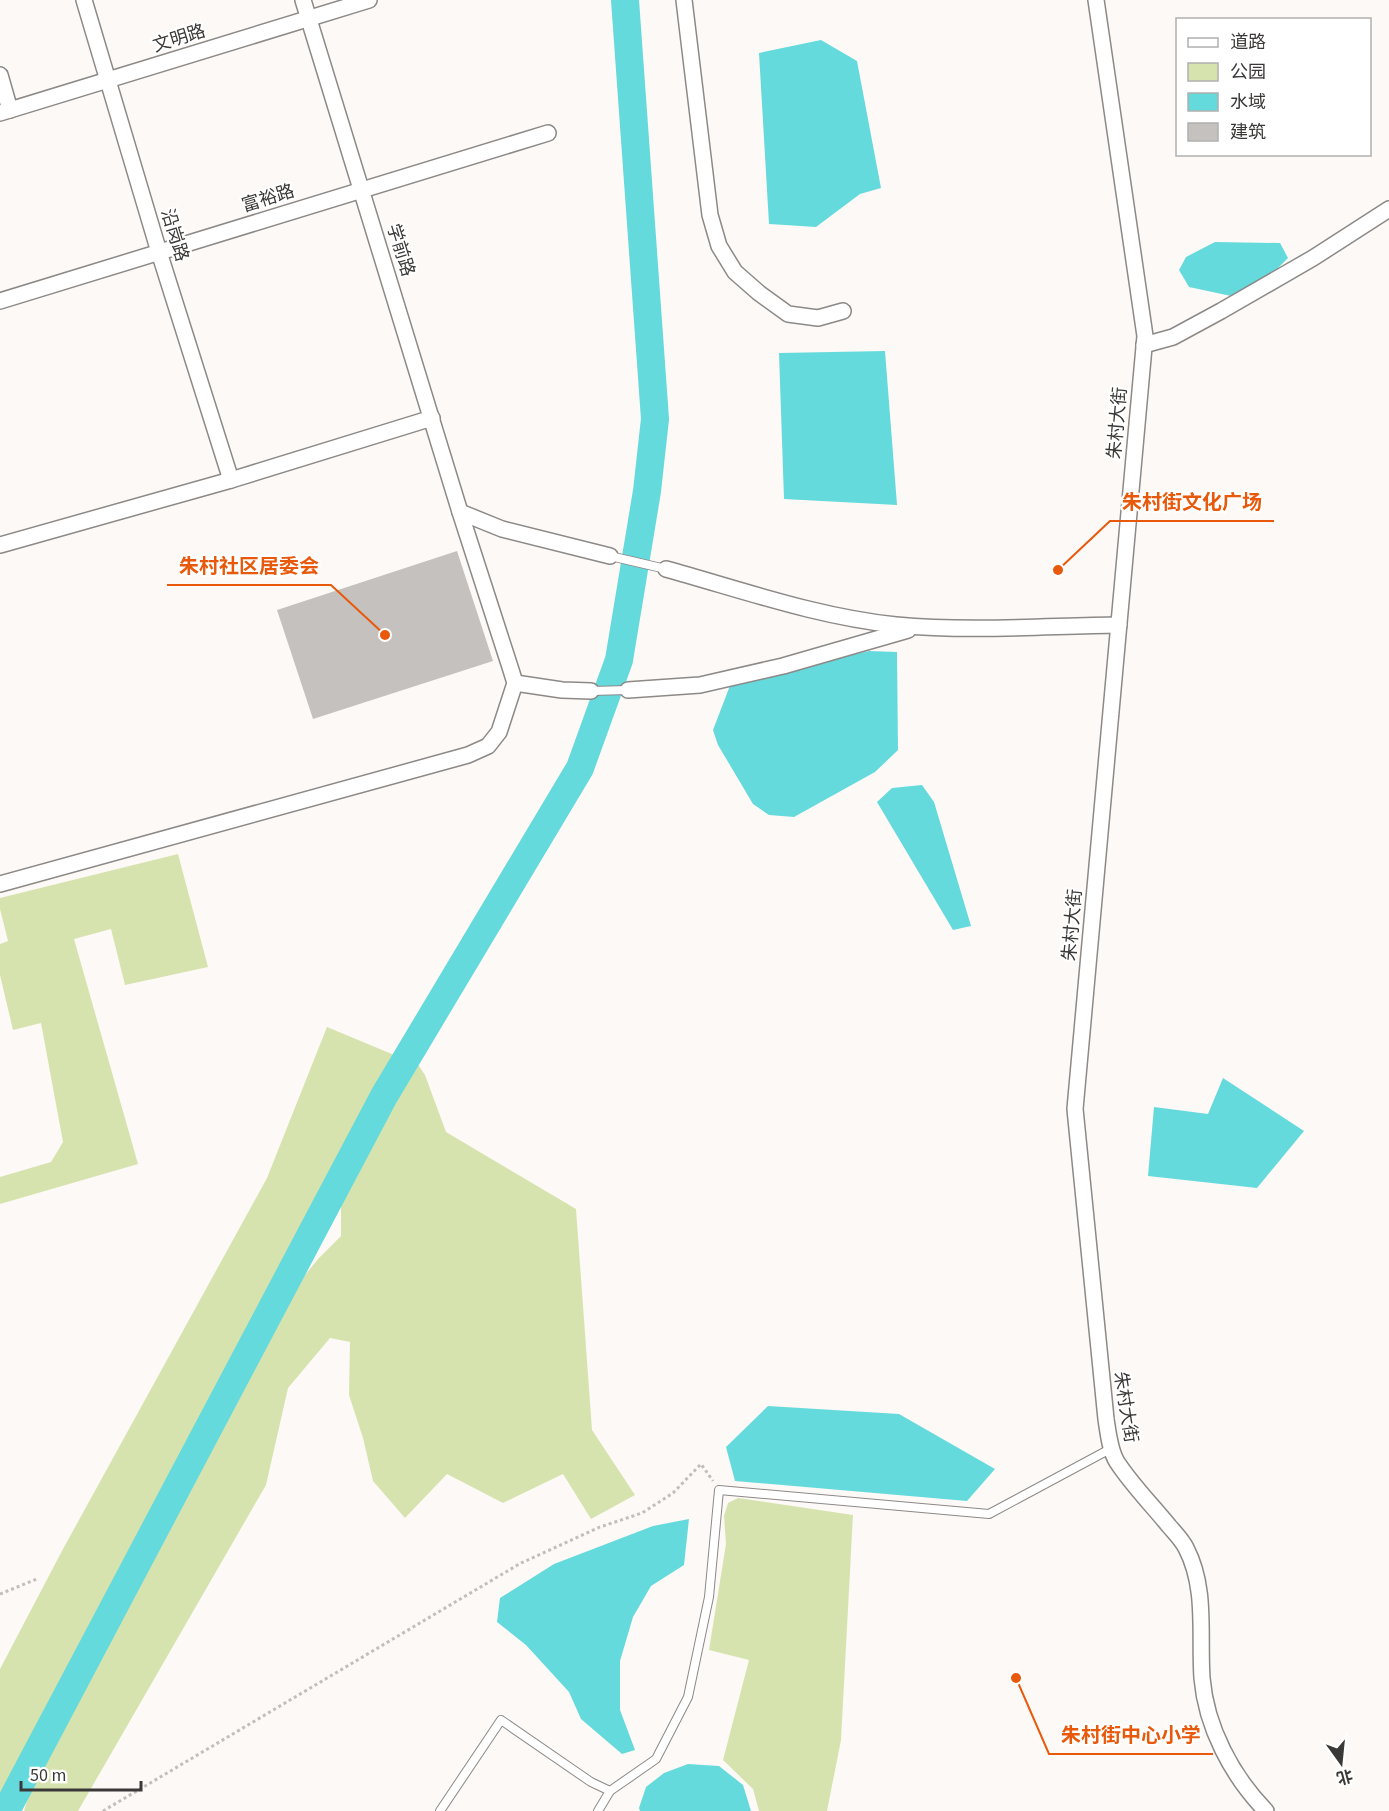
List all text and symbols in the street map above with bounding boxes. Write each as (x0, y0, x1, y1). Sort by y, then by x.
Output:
legend (1176, 18, 1371, 156)
street label: 文明路 (150, 19, 209, 58)
text: 道路 (1230, 30, 1266, 55)
text: 公园 (1230, 60, 1266, 85)
text: 水域 (1230, 90, 1266, 115)
text: 建筑 (1230, 120, 1266, 145)
street label: 富裕路 (239, 179, 298, 218)
street label: 沿岗路 (155, 206, 194, 265)
street label: 学前路 (381, 221, 420, 280)
street label: 朱村大街 (1102, 386, 1133, 460)
callout: 朱村街文化广场 (1110, 483, 1274, 521)
text: 朱村街文化广场 (1122, 489, 1262, 517)
callout: 朱村社区居委会 (167, 547, 331, 585)
text: 朱村社区居委会 (179, 553, 319, 581)
street label: 朱村大街 (1057, 888, 1088, 962)
street label: 朱村大街 (1108, 1370, 1143, 1445)
callout: 朱村街中心小学 (1049, 1716, 1213, 1754)
text: 朱村街中心小学 (1061, 1722, 1201, 1750)
north arrow (1311, 1733, 1371, 1793)
scale bar (21, 1754, 141, 1792)
text: 50 m (30, 1763, 66, 1788)
text: 北 (1334, 1764, 1355, 1789)

